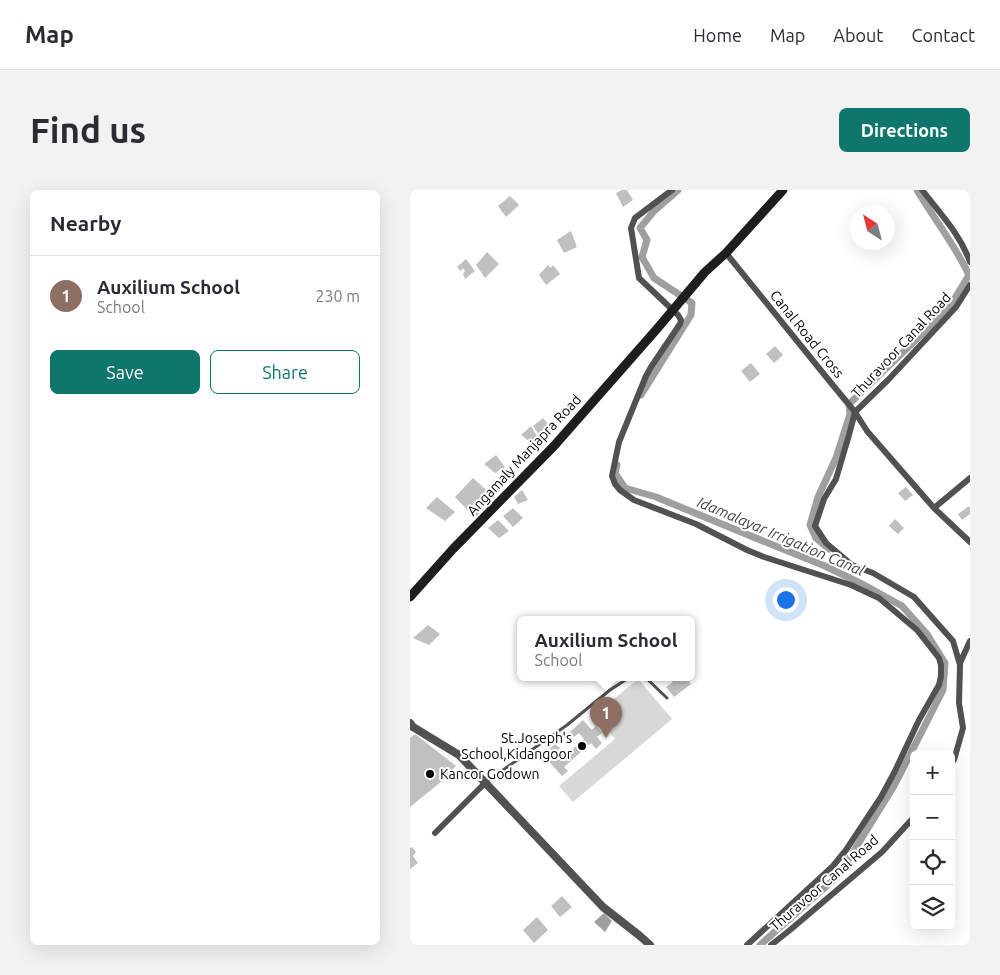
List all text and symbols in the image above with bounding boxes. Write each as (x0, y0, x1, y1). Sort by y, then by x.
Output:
text: Map (25, 21, 74, 48)
text: Home (693, 25, 742, 45)
text: Map (770, 25, 805, 45)
text: About (833, 25, 883, 45)
text: Contact (911, 25, 975, 45)
button: Directions (839, 108, 970, 152)
text: Find us (30, 110, 146, 150)
north arrow (850, 205, 895, 250)
text: Nearby (50, 211, 121, 235)
text: Auxilium School (97, 276, 240, 298)
text: 1 (61, 287, 71, 305)
text: 230 m (315, 287, 360, 305)
street label: Canal Road Cross (767, 287, 847, 381)
street label: Thuravoor Canal Road (848, 289, 954, 401)
text: School (97, 298, 145, 316)
button: Save (50, 350, 200, 394)
button: Share (210, 350, 360, 394)
street label: Angamaly Manjapra Road (464, 391, 584, 519)
water label: Idamalayar Irrigation Canal (695, 493, 868, 579)
your location (773, 587, 799, 613)
popup (517, 616, 695, 681)
text: Auxilium School (535, 629, 677, 651)
text: School (535, 651, 582, 669)
pin: 1 (590, 697, 622, 738)
place label: St.Joseph's School,Kidangoor (461, 730, 573, 762)
marker: St.Joseph's School,Kidangoor (576, 740, 588, 752)
map controls (910, 750, 955, 930)
button: + (910, 750, 955, 795)
place label: Kancor Godown (440, 766, 540, 782)
marker: Kancor Godown (424, 768, 436, 780)
button: − (910, 795, 955, 840)
street label: Thuravoor Canal Road (767, 832, 881, 934)
button: locate (910, 840, 955, 885)
button: layers (910, 885, 955, 930)

